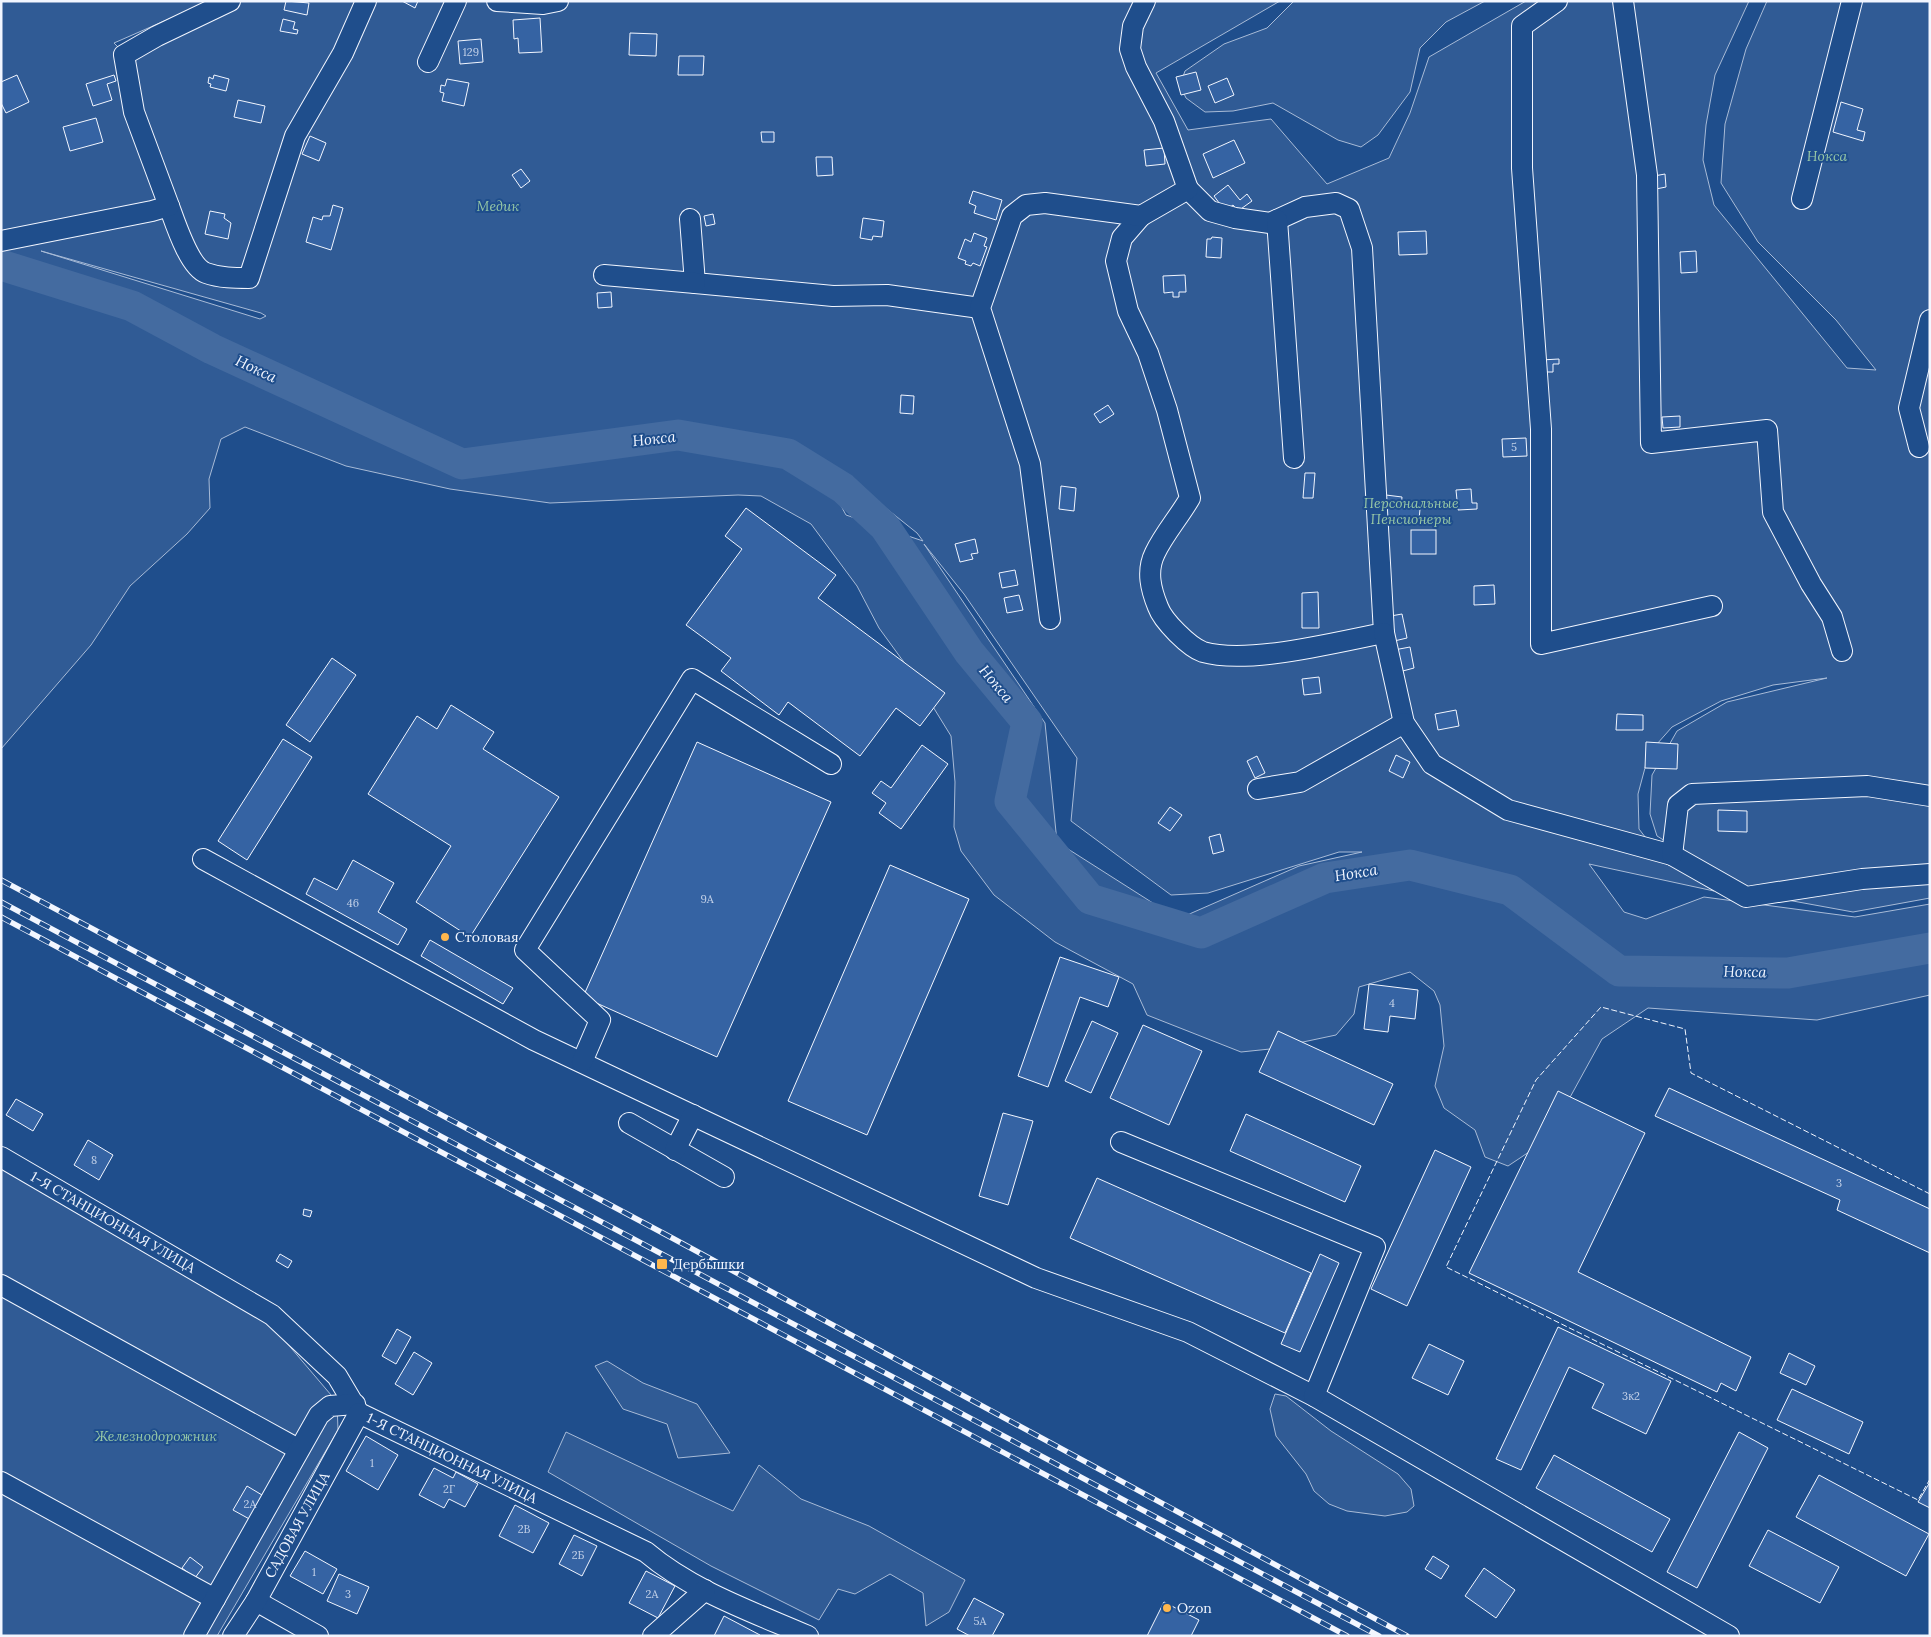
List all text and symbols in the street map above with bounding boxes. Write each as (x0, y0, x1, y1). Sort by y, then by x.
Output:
house number: 129 (463, 45, 479, 59)
park label: Нокса (1807, 147, 1848, 165)
park label: Медик (477, 197, 519, 215)
water label: Нокса (233, 351, 281, 387)
water label: Нокса (631, 427, 677, 450)
house number: 5 (1511, 440, 1517, 454)
park label: Персональные Пенсионеры (1363, 494, 1459, 528)
water label: Нокса (975, 661, 1018, 707)
water label: Нокса (1333, 860, 1380, 885)
house number: 9А (700, 892, 715, 906)
house number: 46 (347, 896, 359, 910)
place label: Столовая (455, 928, 519, 946)
marker: Столовая (439, 931, 451, 943)
water label: Нокса (1723, 962, 1768, 981)
house number: 4 (1389, 996, 1395, 1010)
house number: 8 (91, 1153, 97, 1167)
street label: 1-Я СТАНЦИОННАЯ УЛИЦА (27, 1167, 199, 1277)
house number: 3 (1836, 1176, 1842, 1190)
place label: Дербышки (673, 1255, 745, 1273)
marker: Дербышки (655, 1257, 669, 1271)
house number: 3к2 (1622, 1389, 1640, 1403)
street label: 1-Я СТАНЦИОННАЯ УЛИЦА (364, 1409, 540, 1507)
park label: Железнодорожник (94, 1427, 217, 1445)
house number: 1 (370, 1456, 374, 1470)
street label: САДОВАЯ УЛИЦА (260, 1469, 334, 1581)
house number: 2Г (443, 1482, 455, 1496)
house number: 2А (244, 1497, 258, 1511)
house number: 2В (518, 1522, 531, 1536)
house number: 2Б (572, 1548, 585, 1562)
house number: 1 (312, 1565, 316, 1579)
house number: 3 (345, 1587, 351, 1601)
house number: 2А (646, 1587, 660, 1601)
place label: Ozon (1177, 1599, 1212, 1617)
marker: Ozon (1161, 1602, 1173, 1614)
house number: 5А (974, 1614, 988, 1628)

